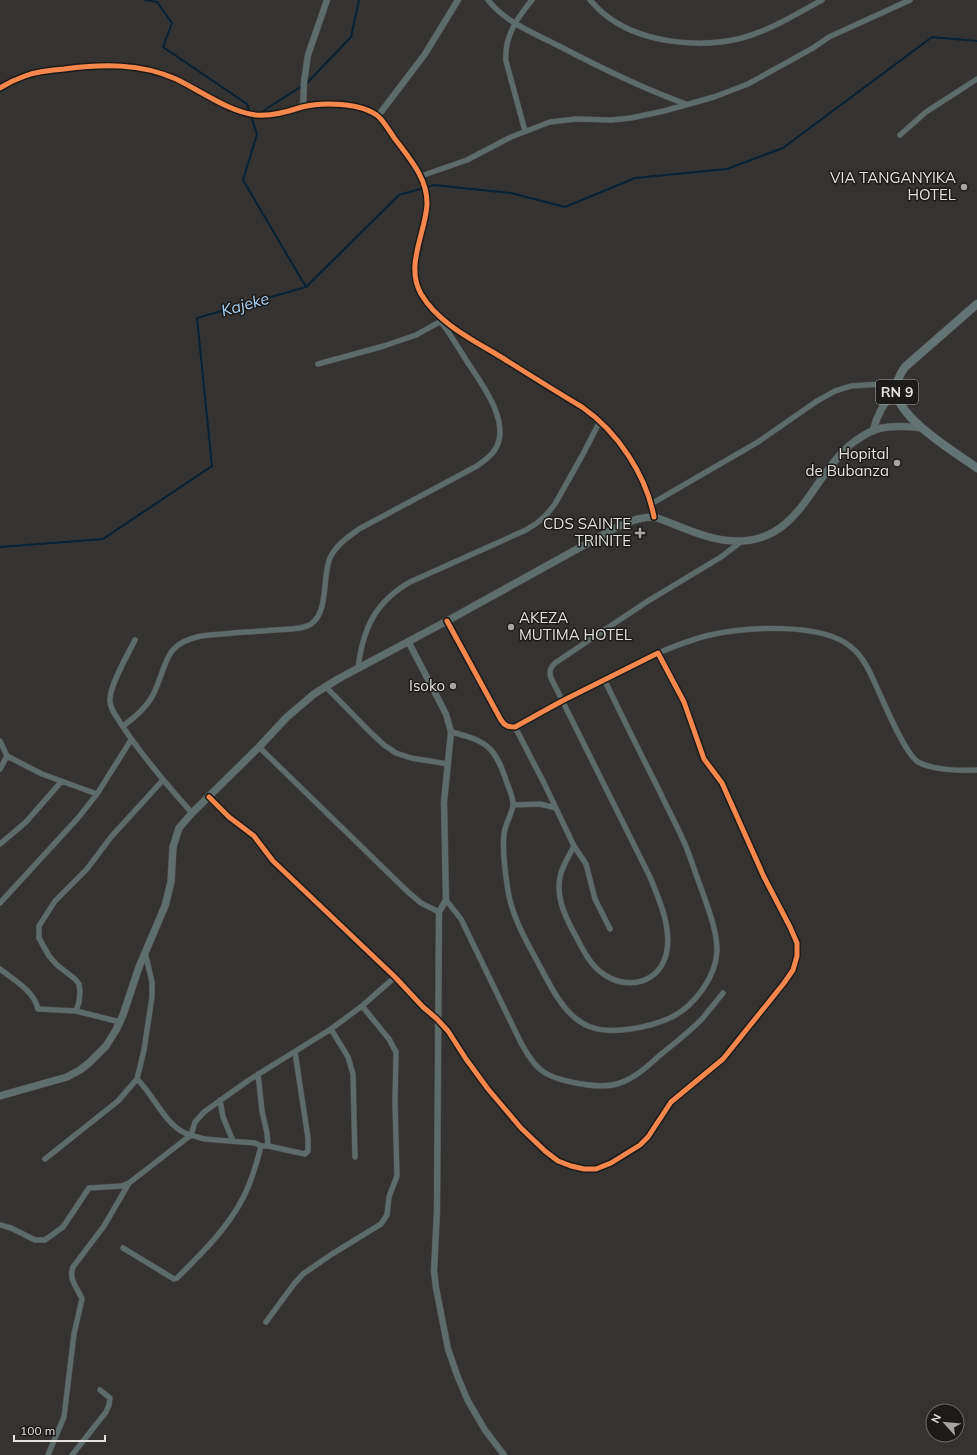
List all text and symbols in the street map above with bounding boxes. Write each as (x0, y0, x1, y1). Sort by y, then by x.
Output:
place label: VIA TANGANYIKA HOTEL (830, 168, 956, 204)
marker: VIA TANGANYIKA HOTEL (959, 182, 969, 192)
water label: Kajeke (219, 288, 272, 320)
road number: RN 9 (876, 380, 918, 404)
place label: Hopital de Bubanza (806, 444, 889, 480)
marker: Hopital de Bubanza (892, 458, 902, 468)
place label: CDS SAINTE TRINITE (543, 514, 631, 550)
marker: CDS SAINTE TRINITE (634, 527, 646, 539)
place label: AKEZA MUTIMA HOTEL (519, 608, 632, 644)
marker: AKEZA MUTIMA HOTEL (506, 622, 516, 632)
place label: Isoko (409, 676, 445, 695)
marker: Isoko (448, 681, 458, 691)
north arrow (925, 1403, 965, 1443)
text: N (928, 1412, 944, 1425)
scale bar (14, 1417, 105, 1443)
text: 100 m (20, 1423, 55, 1438)

